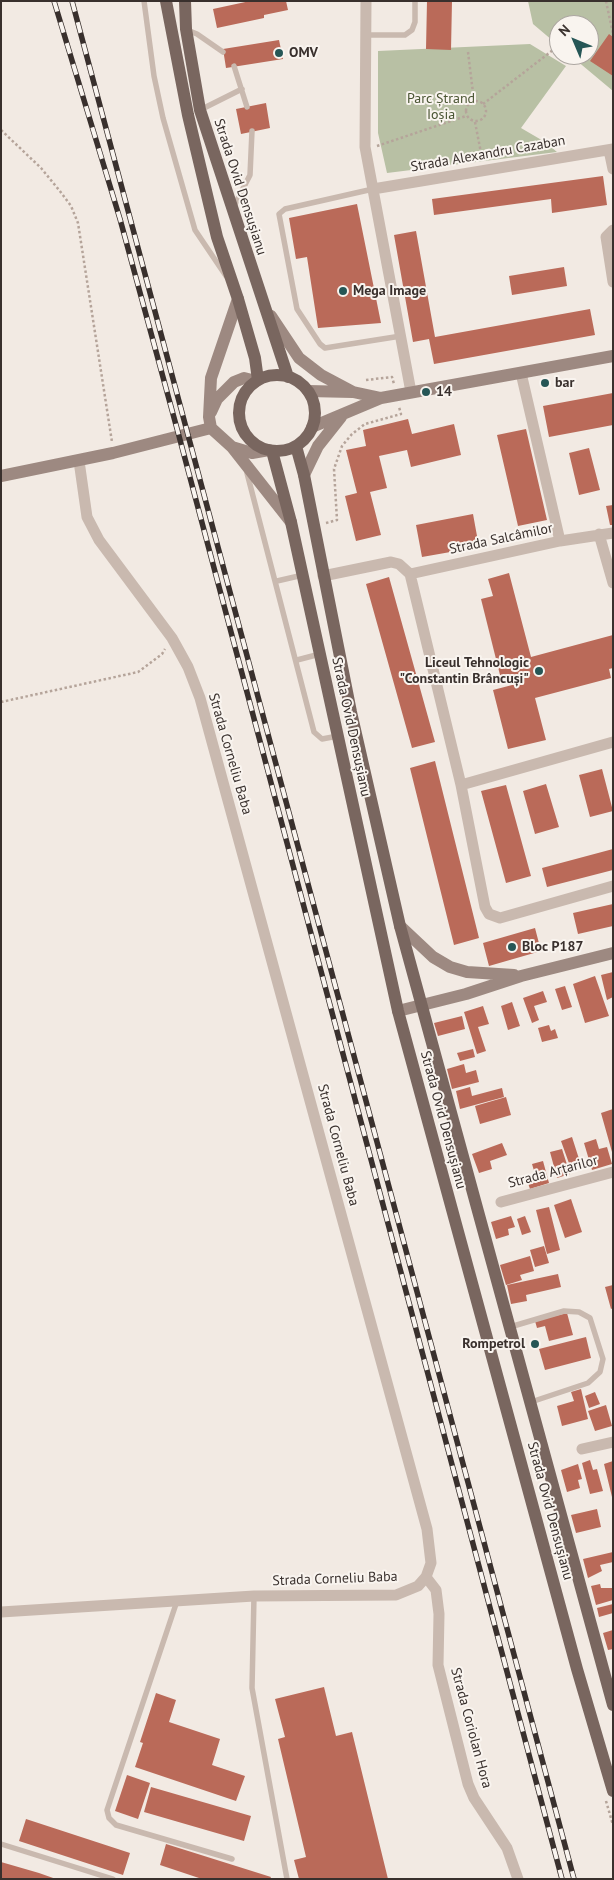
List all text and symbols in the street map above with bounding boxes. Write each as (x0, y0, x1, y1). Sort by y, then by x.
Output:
north arrow (549, 15, 599, 65)
text: N (554, 20, 574, 40)
place label: OMV (289, 45, 318, 61)
marker: OMV (273, 47, 285, 59)
park label: Parc Ștrand Ioșia (407, 91, 475, 124)
street label: Strada Ovid Densușianu (210, 117, 270, 257)
street label: Strada Alexandru Cazaban (409, 132, 567, 176)
place label: Mega Image (353, 283, 426, 299)
marker: Mega Image (337, 285, 349, 297)
place label: bar (555, 375, 574, 391)
marker: bar (539, 377, 551, 389)
place label: 14 (436, 384, 452, 400)
marker: 14 (420, 386, 432, 398)
street label: Strada Salcâmilor (448, 520, 554, 558)
place label: Liceul Tehnologic "Constantin Brâncuși" (400, 655, 529, 688)
street label: Strada Ovid Densușianu (328, 656, 374, 798)
marker: Liceul Tehnologic "Constantin Brâncuși" (533, 665, 545, 677)
street label: Strada Corneliu Baba (205, 691, 255, 817)
place label: Bloc P187 (522, 939, 583, 955)
marker: Bloc P187 (506, 941, 518, 953)
street label: Strada Ovid Densușianu (416, 1049, 470, 1191)
street label: Strada Corneliu Baba (314, 1082, 362, 1208)
street label: Strada Arțarilor (506, 1152, 600, 1192)
place label: Rompetrol (462, 1336, 525, 1352)
marker: Rompetrol (529, 1338, 541, 1350)
street label: Strada Ovid Densușianu (523, 1440, 577, 1582)
street label: Strada Corneliu Baba (272, 1568, 398, 1590)
street label: Strada Coriolan Hora (447, 1666, 495, 1790)

